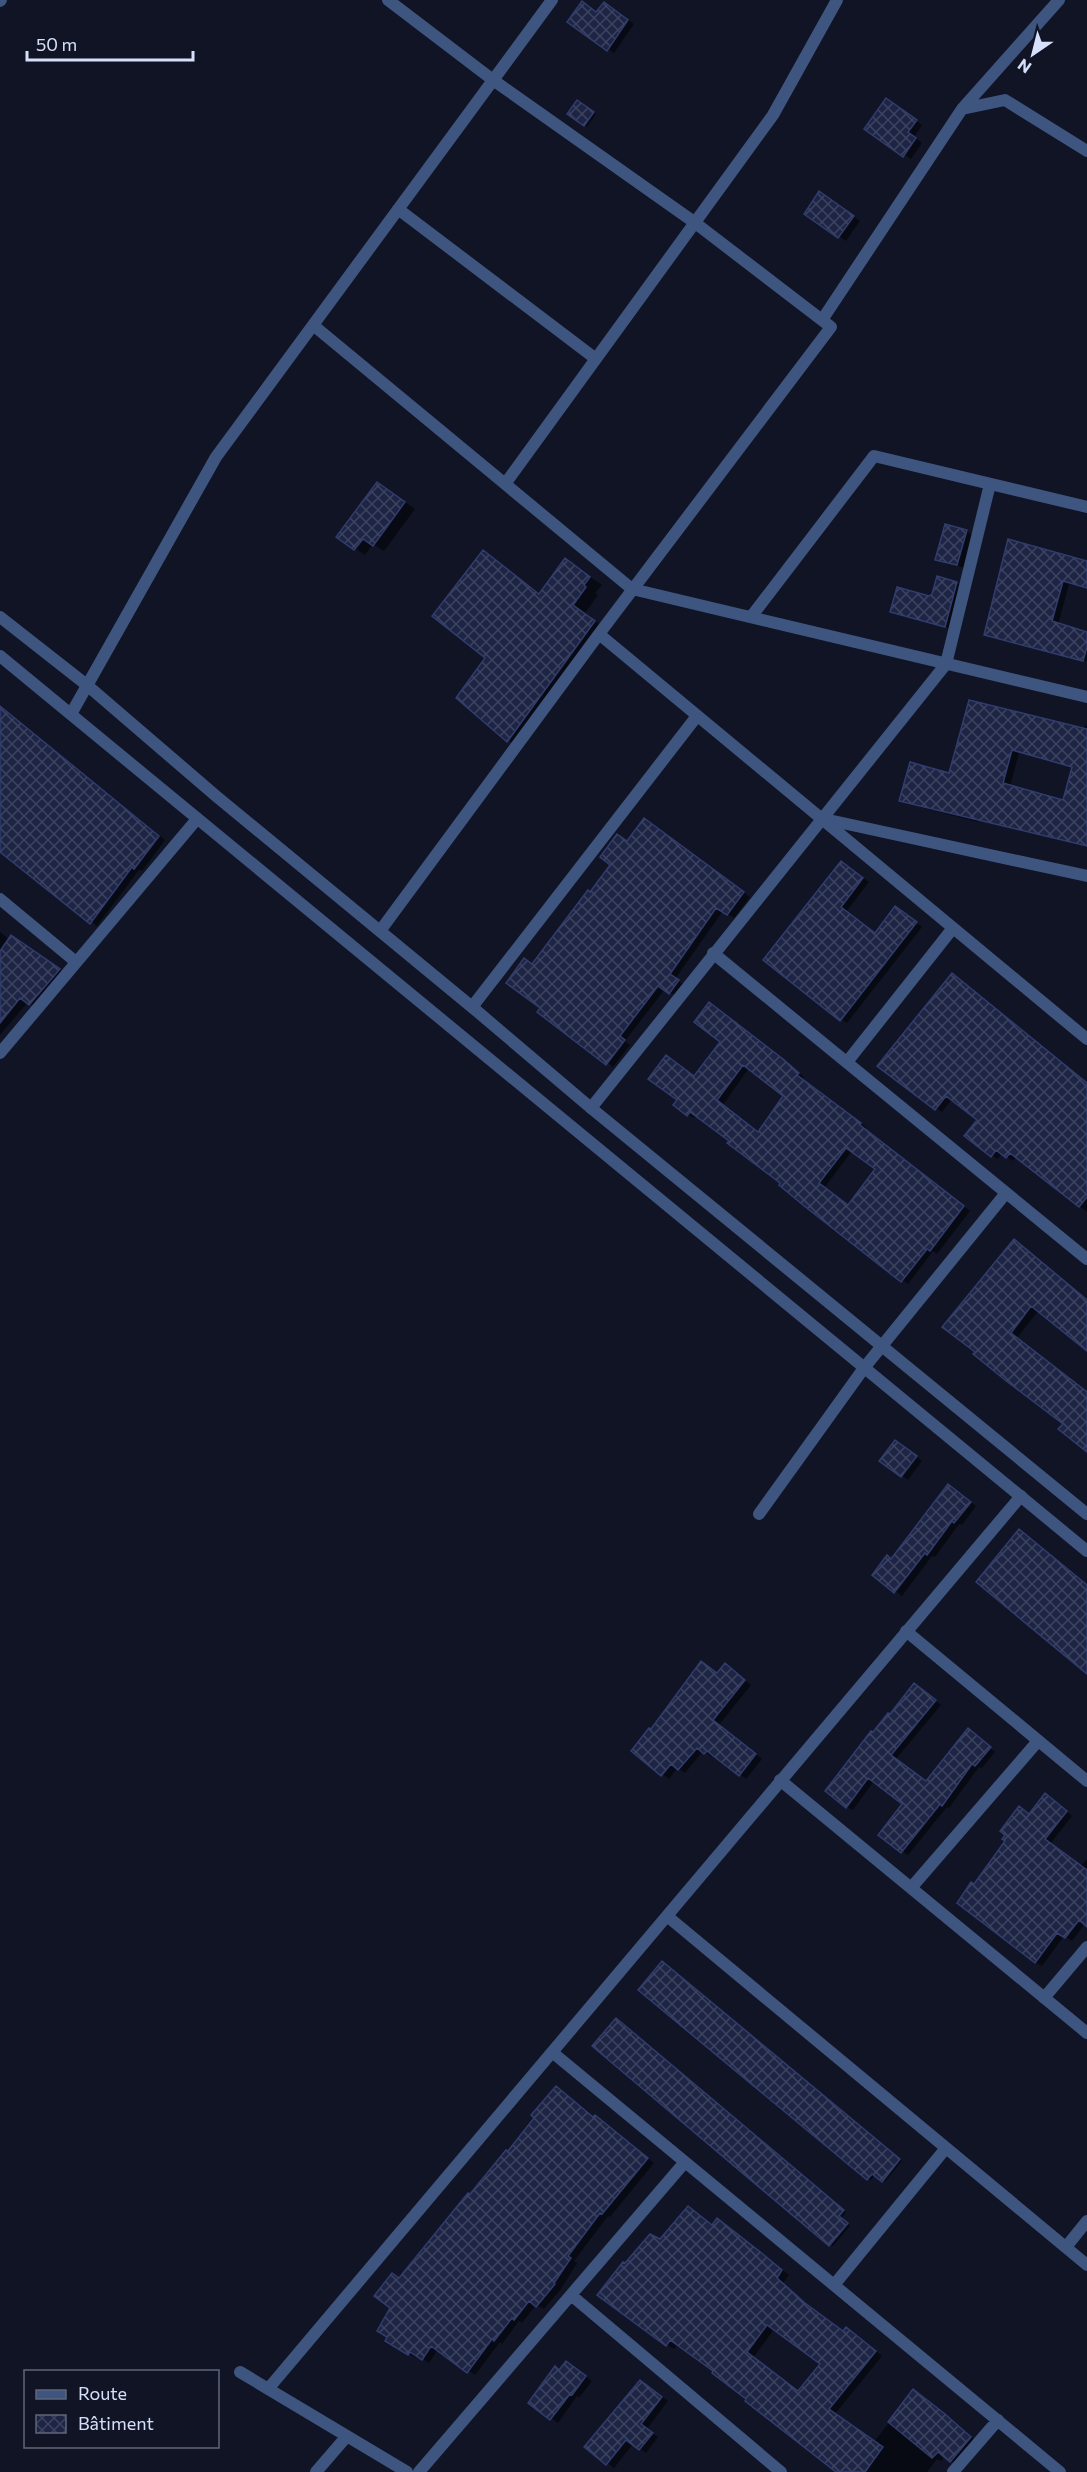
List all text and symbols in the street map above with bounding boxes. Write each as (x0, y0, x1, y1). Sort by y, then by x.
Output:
scale bar (27, 24, 194, 62)
north arrow (1003, 24, 1063, 84)
text: 50 m (36, 33, 77, 55)
text: N (1014, 55, 1034, 78)
legend (24, 2370, 219, 2448)
text: Route (78, 2382, 127, 2404)
text: Bâtiment (78, 2412, 154, 2434)

